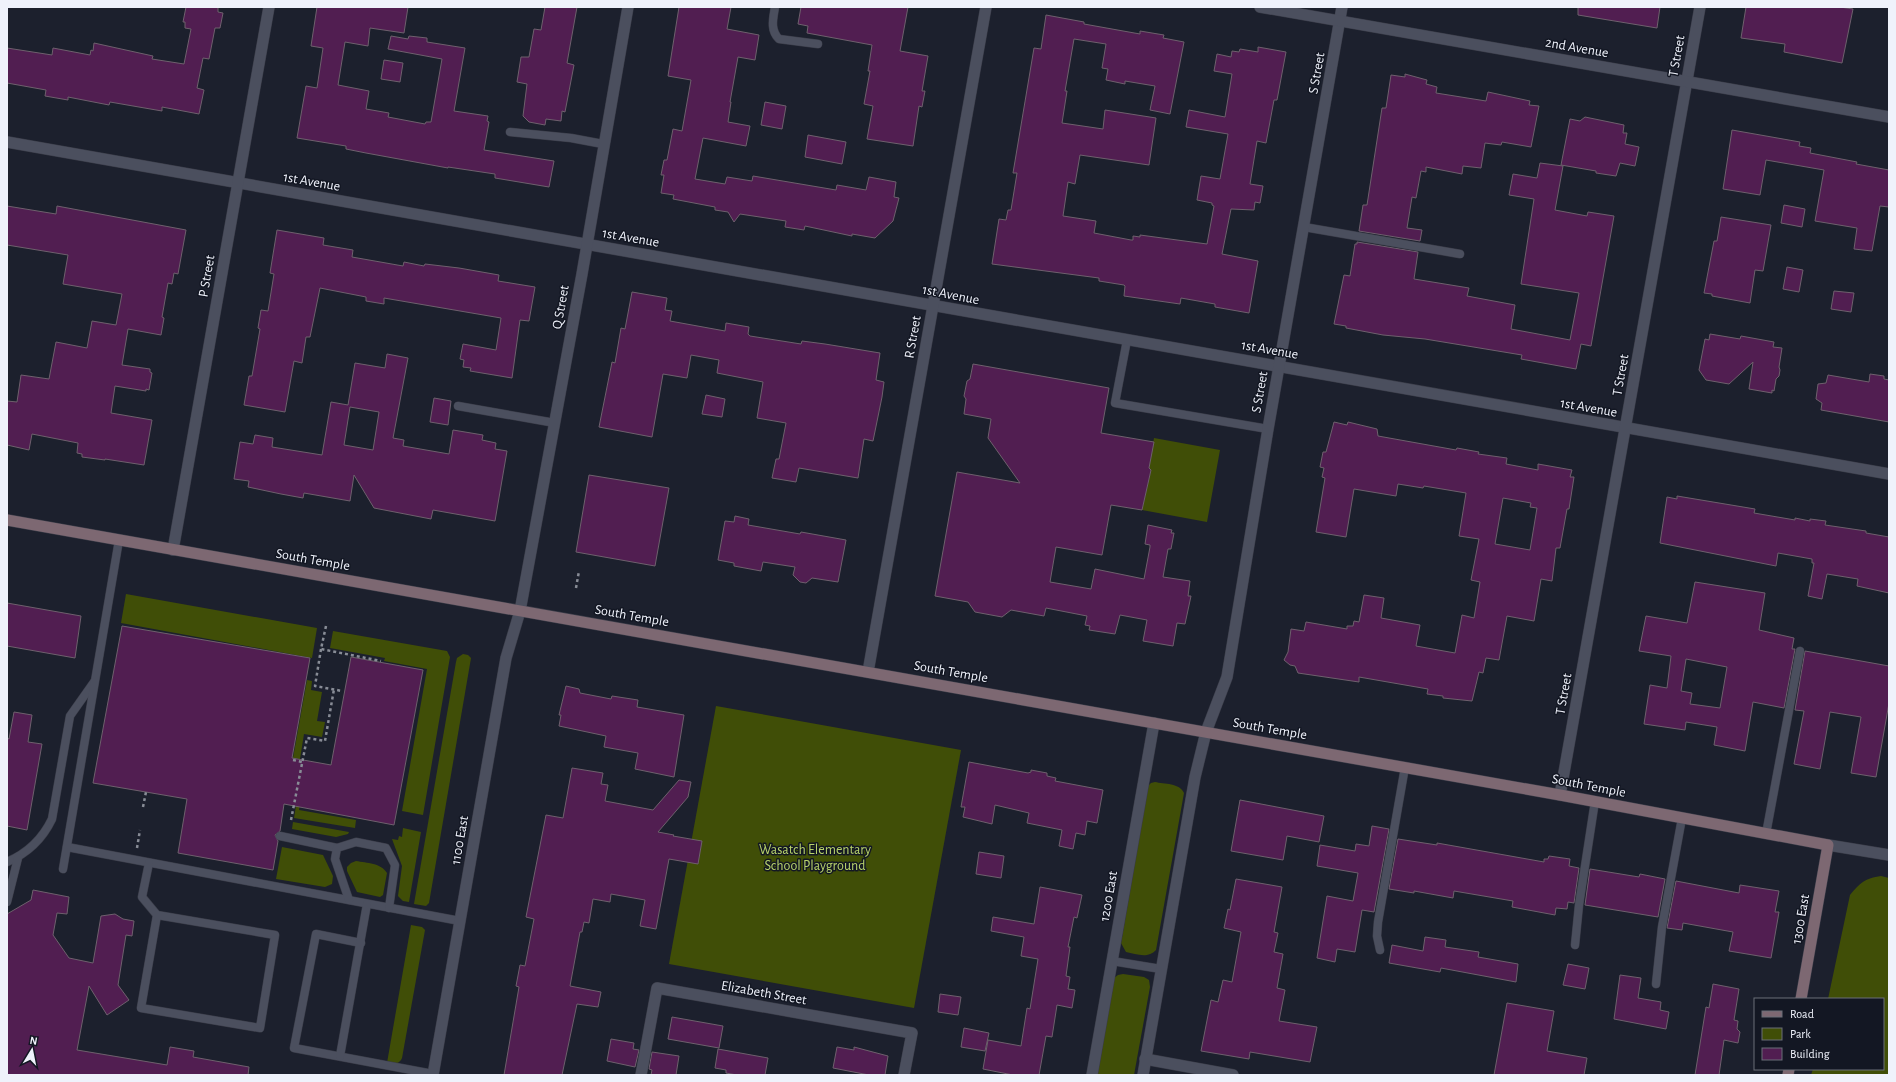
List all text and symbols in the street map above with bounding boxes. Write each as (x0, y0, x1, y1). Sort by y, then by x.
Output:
street label: T Street (1666, 34, 1688, 78)
street label: 2nd Avenue (1544, 36, 1610, 60)
street label: S Street (1306, 51, 1328, 95)
street label: 1st Avenue (282, 170, 341, 194)
street label: 1st Avenue (601, 226, 660, 250)
street label: P Street (196, 253, 218, 298)
street label: 1st Avenue (921, 283, 980, 307)
street label: Q Street (550, 284, 572, 330)
street label: R Street (902, 314, 924, 360)
street label: 1st Avenue (1240, 338, 1299, 362)
street label: T Street (1610, 353, 1632, 397)
street label: S Street (1249, 370, 1271, 414)
street label: 1st Avenue (1559, 396, 1618, 420)
street label: South Temple (275, 547, 351, 573)
street label: South Temple (594, 603, 670, 629)
street label: South Temple (913, 659, 989, 685)
street label: T Street (1553, 672, 1575, 716)
street label: South Temple (1232, 716, 1308, 742)
street label: South Temple (1551, 772, 1627, 800)
street label: 1100 East (449, 814, 471, 866)
park label: Wasatch Elementary School Playground (759, 843, 871, 873)
street label: 1200 East (1098, 869, 1120, 922)
street label: 1300 East (1790, 893, 1812, 945)
street label: Elizabeth Street (720, 979, 808, 1007)
legend (1754, 998, 1884, 1070)
text: Road (1790, 1008, 1814, 1020)
text: Park (1790, 1028, 1811, 1040)
north arrow (12, 1030, 52, 1070)
text: N (29, 1035, 38, 1047)
text: Building (1790, 1048, 1830, 1060)

